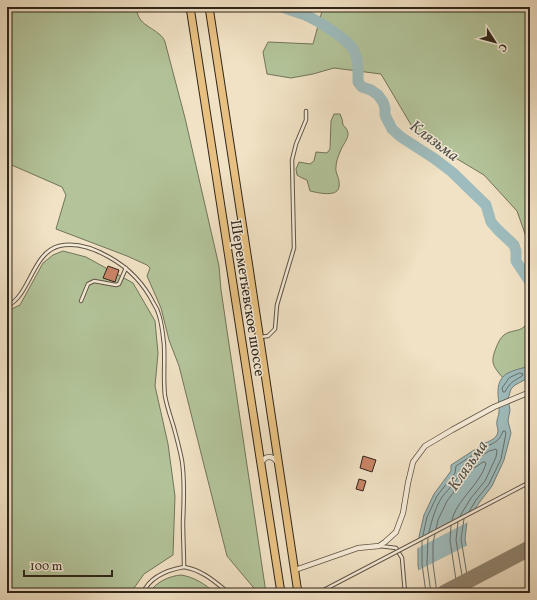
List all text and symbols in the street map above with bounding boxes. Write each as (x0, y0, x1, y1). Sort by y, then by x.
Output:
north arrow (475, 22, 515, 62)
text: С (494, 40, 510, 54)
water label: Клязьма (404, 116, 463, 168)
street label: Шереметьевское шоссе (224, 218, 269, 378)
water label: Клязьма (443, 436, 494, 496)
scale bar (24, 552, 112, 578)
text: 100 m (30, 559, 63, 575)

